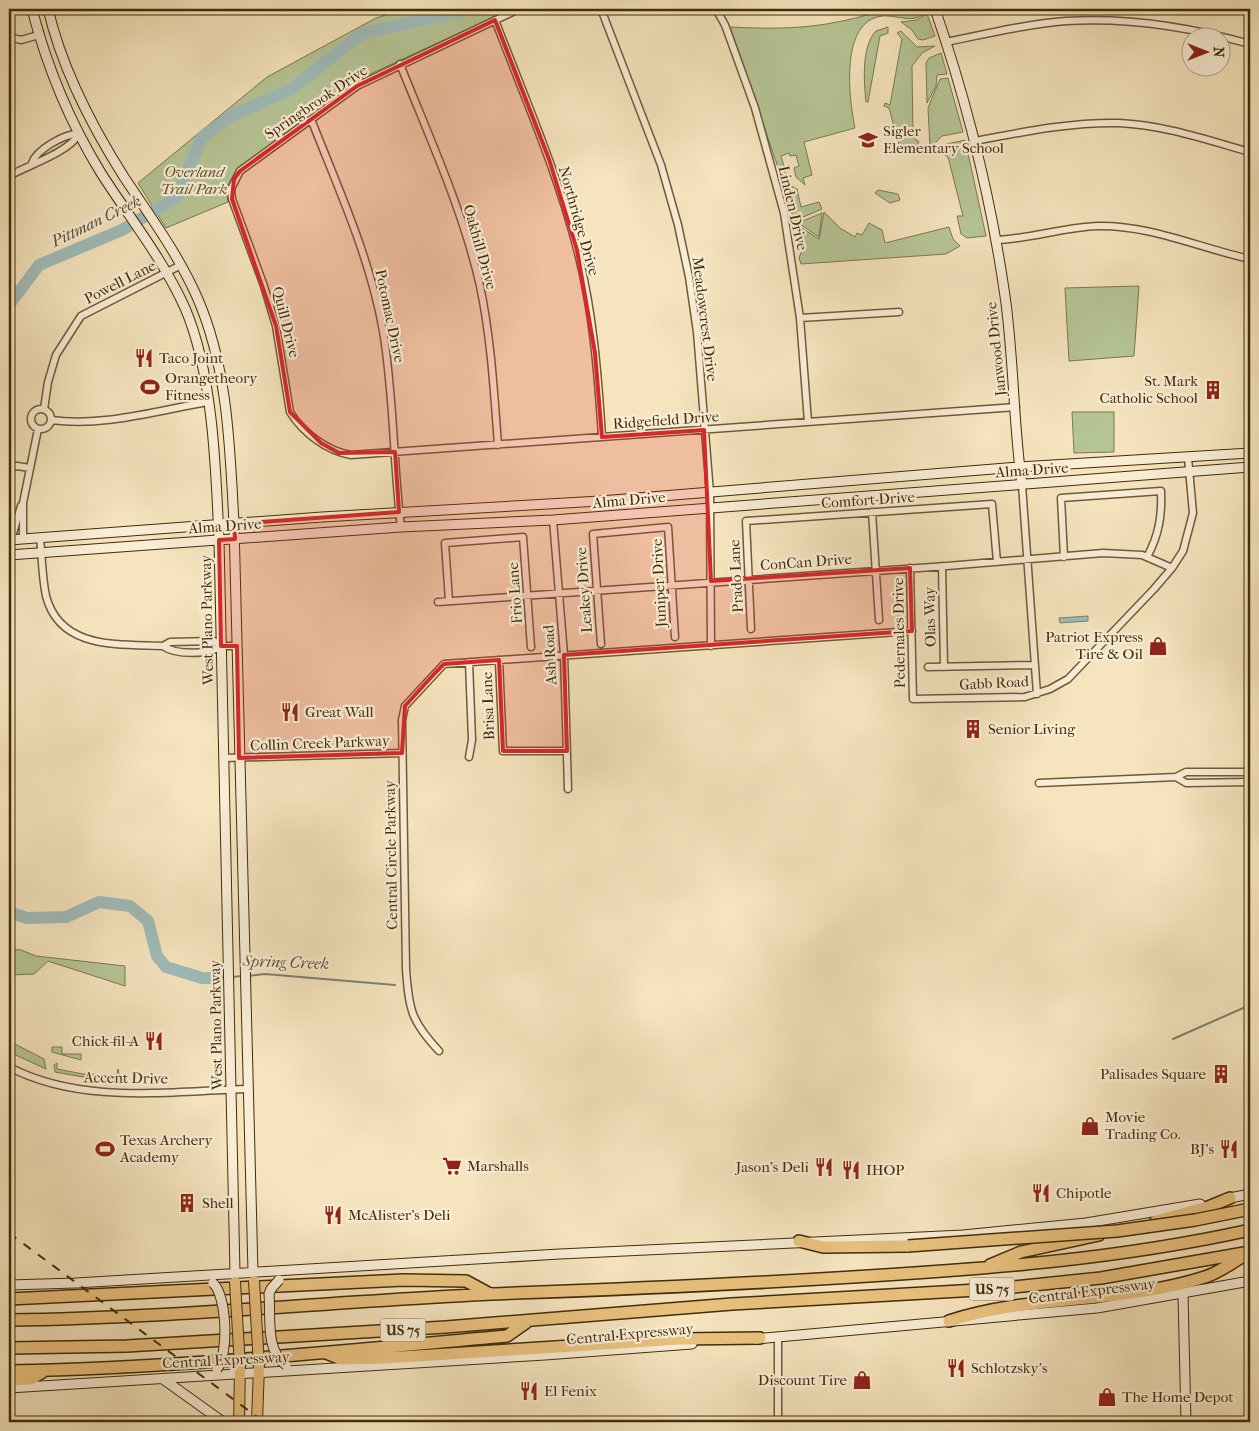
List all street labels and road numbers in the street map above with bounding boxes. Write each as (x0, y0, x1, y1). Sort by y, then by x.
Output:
street label: Springbrook Drive (261, 61, 371, 143)
street label: Northridge Drive (555, 164, 603, 278)
street label: Linden Drive (775, 164, 812, 253)
street label: Oakhill Drive (459, 202, 501, 292)
street label: Powell Lane (81, 256, 159, 308)
street label: Meadowcrest Drive (688, 256, 722, 383)
street label: Potomac Drive (371, 268, 409, 365)
street label: Quill Drive (268, 285, 304, 360)
street label: Janwood Drive (982, 300, 1010, 398)
street label: Ridgefield Drive (612, 407, 720, 433)
street label: Alma Drive (994, 458, 1070, 482)
street label: Alma Drive (591, 488, 667, 512)
street label: Comfort Drive (821, 488, 916, 512)
street label: Alma Drive (187, 514, 263, 538)
street label: Juniper Drive (648, 538, 670, 629)
street label: Prado Lane (725, 538, 747, 613)
street label: Leakey Drive (572, 546, 596, 634)
street label: ConCan Drive (760, 550, 853, 574)
street label: West Plano Parkway (197, 554, 217, 686)
street label: Frio Lane (504, 561, 526, 624)
street label: Pedernales Drive (889, 577, 909, 688)
street label: Olas Way (920, 586, 940, 647)
street label: Ash Road (539, 624, 561, 687)
street label: Brisa Lane (478, 671, 498, 740)
street label: Gabb Road (959, 672, 1030, 694)
street label: Collin Creek Parkway (250, 732, 391, 754)
street label: Central Circle Parkway (381, 779, 401, 930)
street label: West Plano Parkway (206, 959, 226, 1091)
street label: Accent Drive (83, 1068, 169, 1088)
street label: Central Expressway (1028, 1274, 1157, 1308)
road number: US 75 (970, 1278, 1014, 1300)
road number: US 75 (380, 1318, 426, 1342)
street label: Central Expressway (566, 1319, 695, 1349)
street label: Central Expressway (162, 1348, 291, 1372)

